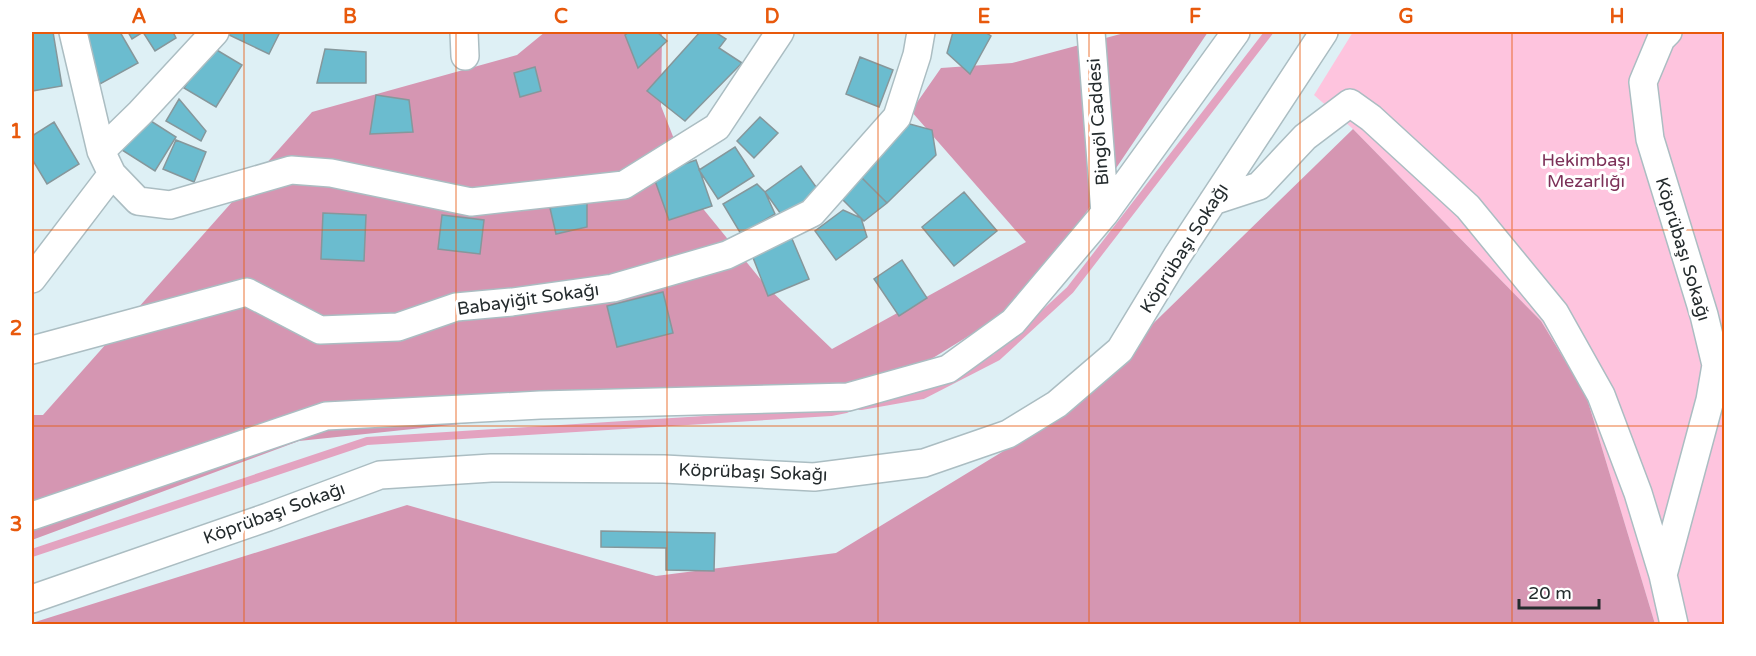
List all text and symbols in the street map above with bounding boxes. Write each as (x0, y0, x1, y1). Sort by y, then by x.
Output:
text: A (132, 5, 147, 29)
text: B (343, 5, 357, 29)
text: C (554, 5, 568, 29)
text: D (764, 5, 780, 29)
text: E (978, 5, 991, 29)
text: F (1189, 5, 1201, 29)
text: G (1398, 5, 1414, 29)
text: H (1609, 5, 1625, 29)
street label: Bingöl Caddesi (1083, 57, 1113, 187)
text: 1 (10, 120, 22, 144)
park label: Hekimbaşı Mezarlığı (1542, 149, 1630, 192)
street label: Köprübaşı Sokağı (1651, 174, 1715, 324)
street label: Köprübaşı Sokağı (1135, 179, 1233, 317)
street label: Babayiğit Sokağı (456, 278, 600, 320)
text: 2 (10, 317, 22, 341)
street label: Köprübaşı Sokağı (678, 458, 828, 486)
street label: Köprübaşı Sokağı (200, 477, 348, 549)
text: 3 (10, 513, 22, 537)
scale bar (1519, 572, 1598, 610)
text: 20 m (1528, 582, 1572, 604)

